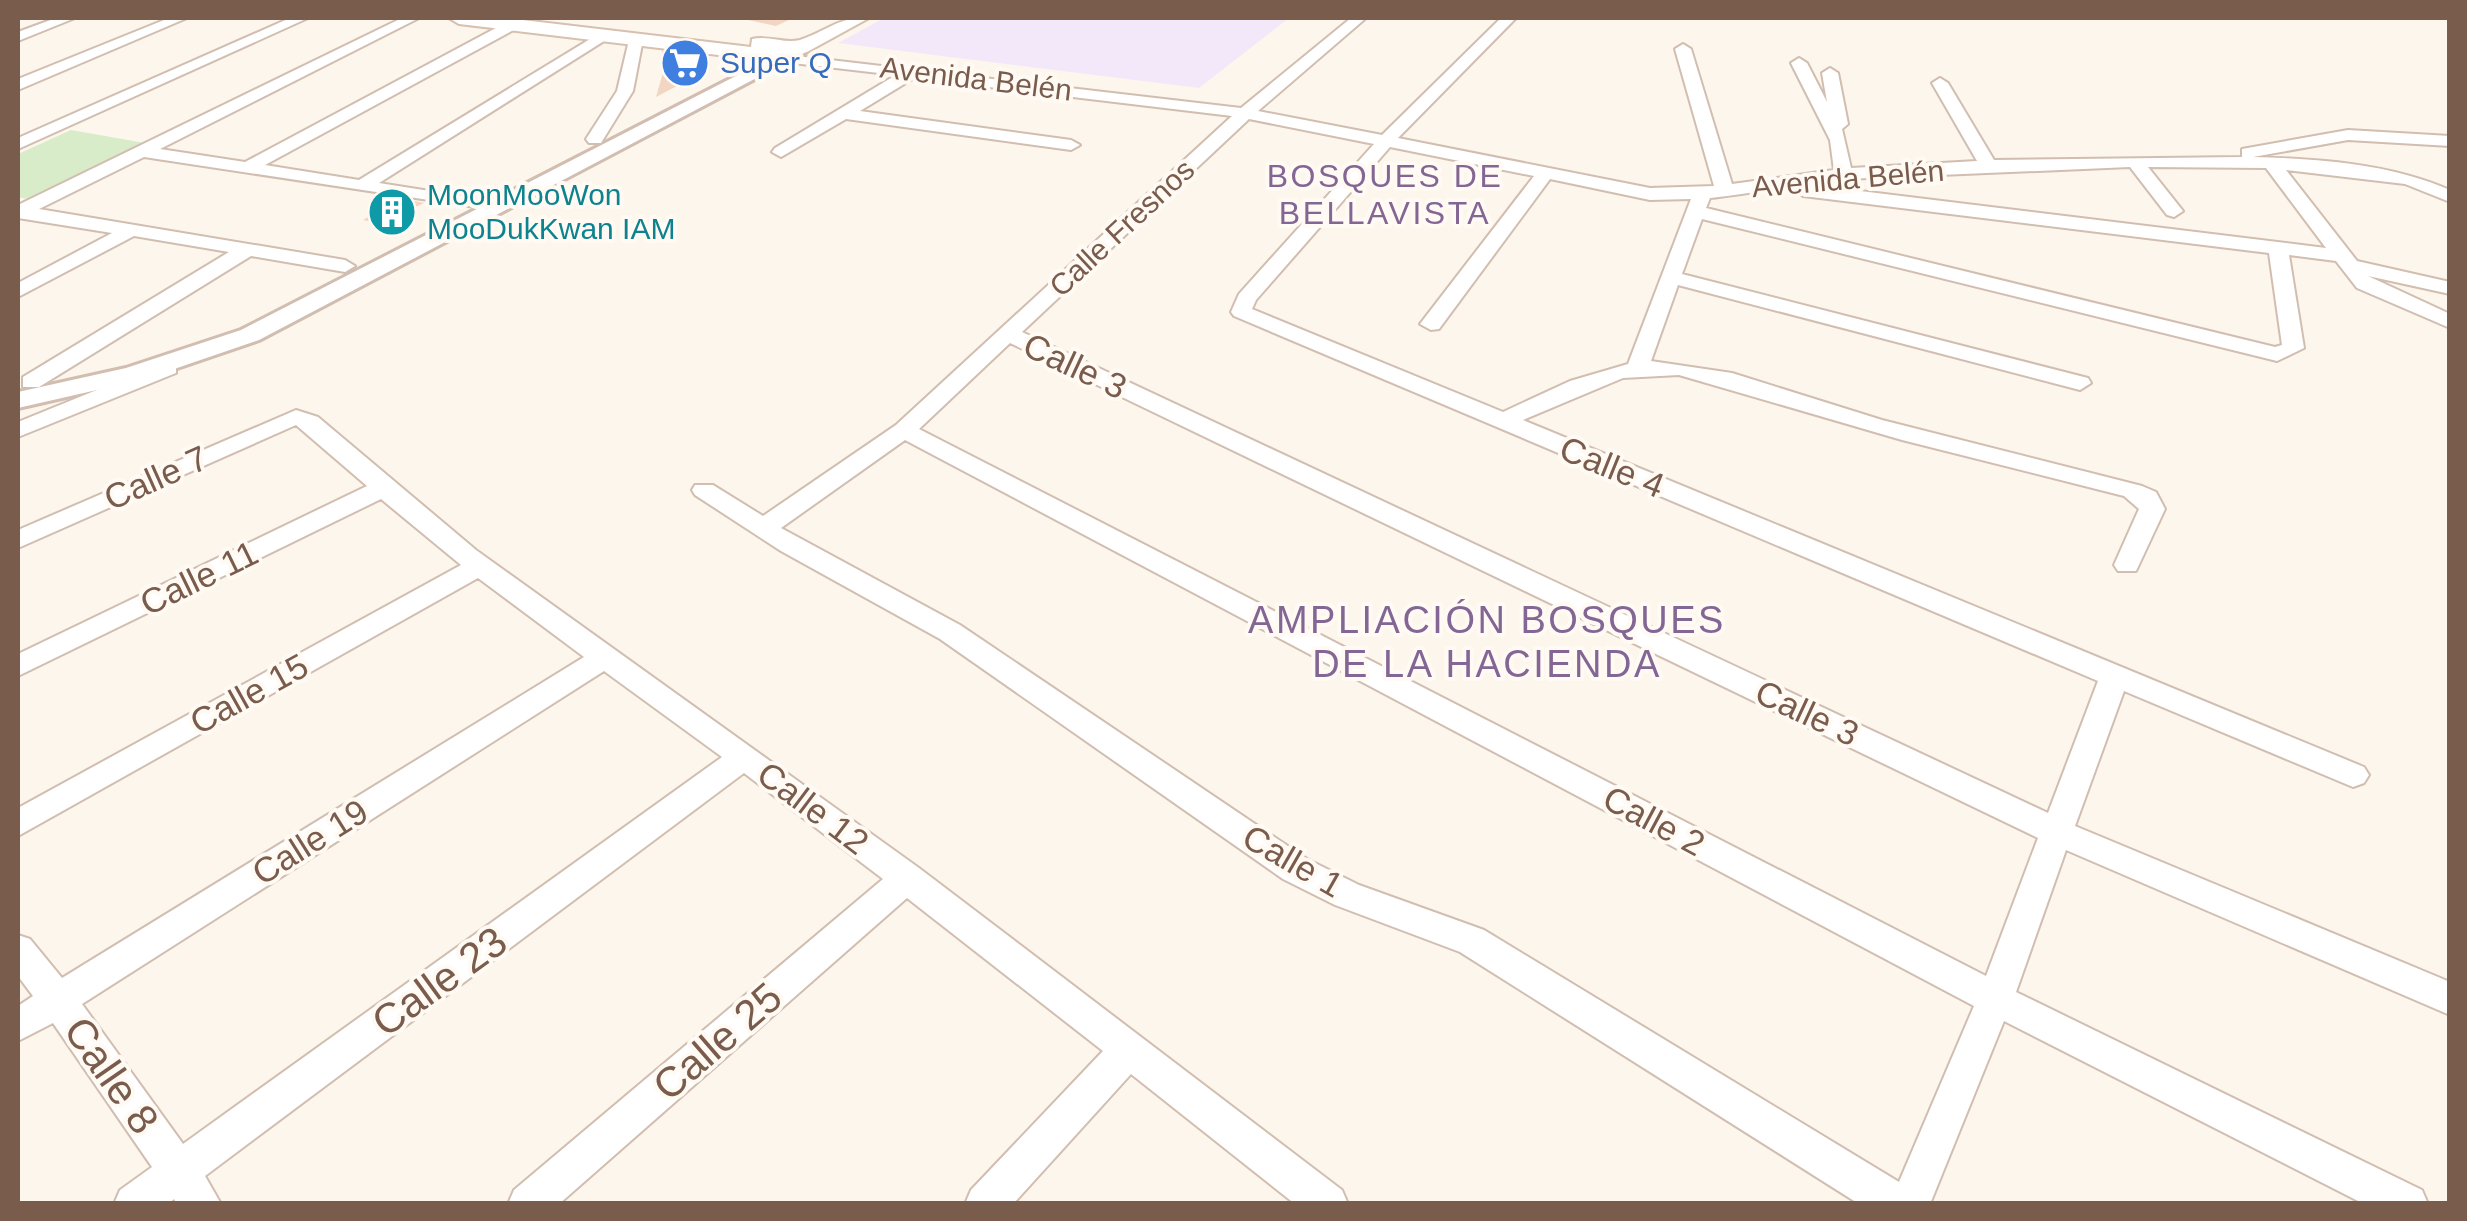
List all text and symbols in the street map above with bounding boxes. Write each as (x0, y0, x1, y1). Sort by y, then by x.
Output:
supermarket icon: Super Q (659, 37, 711, 89)
place label: Super Q (720, 46, 832, 79)
street label: Avenida Belén (878, 50, 1074, 107)
street label: Calle Fresnos (1043, 152, 1201, 303)
street label: Avenida Belén (1750, 154, 1945, 203)
district label: BOSQUES DE BELLAVISTA (1267, 158, 1503, 231)
place label: MoonMooWon MooDukKwan IAM (427, 178, 675, 245)
building icon: MoonMooWon MooDukKwan IAM (366, 186, 418, 238)
street label: Calle 3 (1018, 325, 1133, 406)
street label: Calle 4 (1554, 428, 1670, 505)
street label: Calle 7 (98, 438, 213, 518)
street label: Calle 11 (134, 532, 264, 623)
district label: AMPLIACIÓN BOSQUES DE LA HACIENDA (1248, 599, 1726, 685)
street label: Calle 15 (183, 645, 314, 742)
street label: Calle 3 (1750, 672, 1865, 753)
street label: Calle 12 (750, 753, 876, 862)
street label: Calle 2 (1597, 778, 1711, 863)
street label: Calle 19 (245, 791, 375, 892)
street label: Calle 1 (1236, 816, 1350, 905)
street label: Calle 23 (363, 917, 515, 1046)
street label: Calle 25 (644, 973, 791, 1110)
street label: Calle 8 (55, 1008, 168, 1142)

